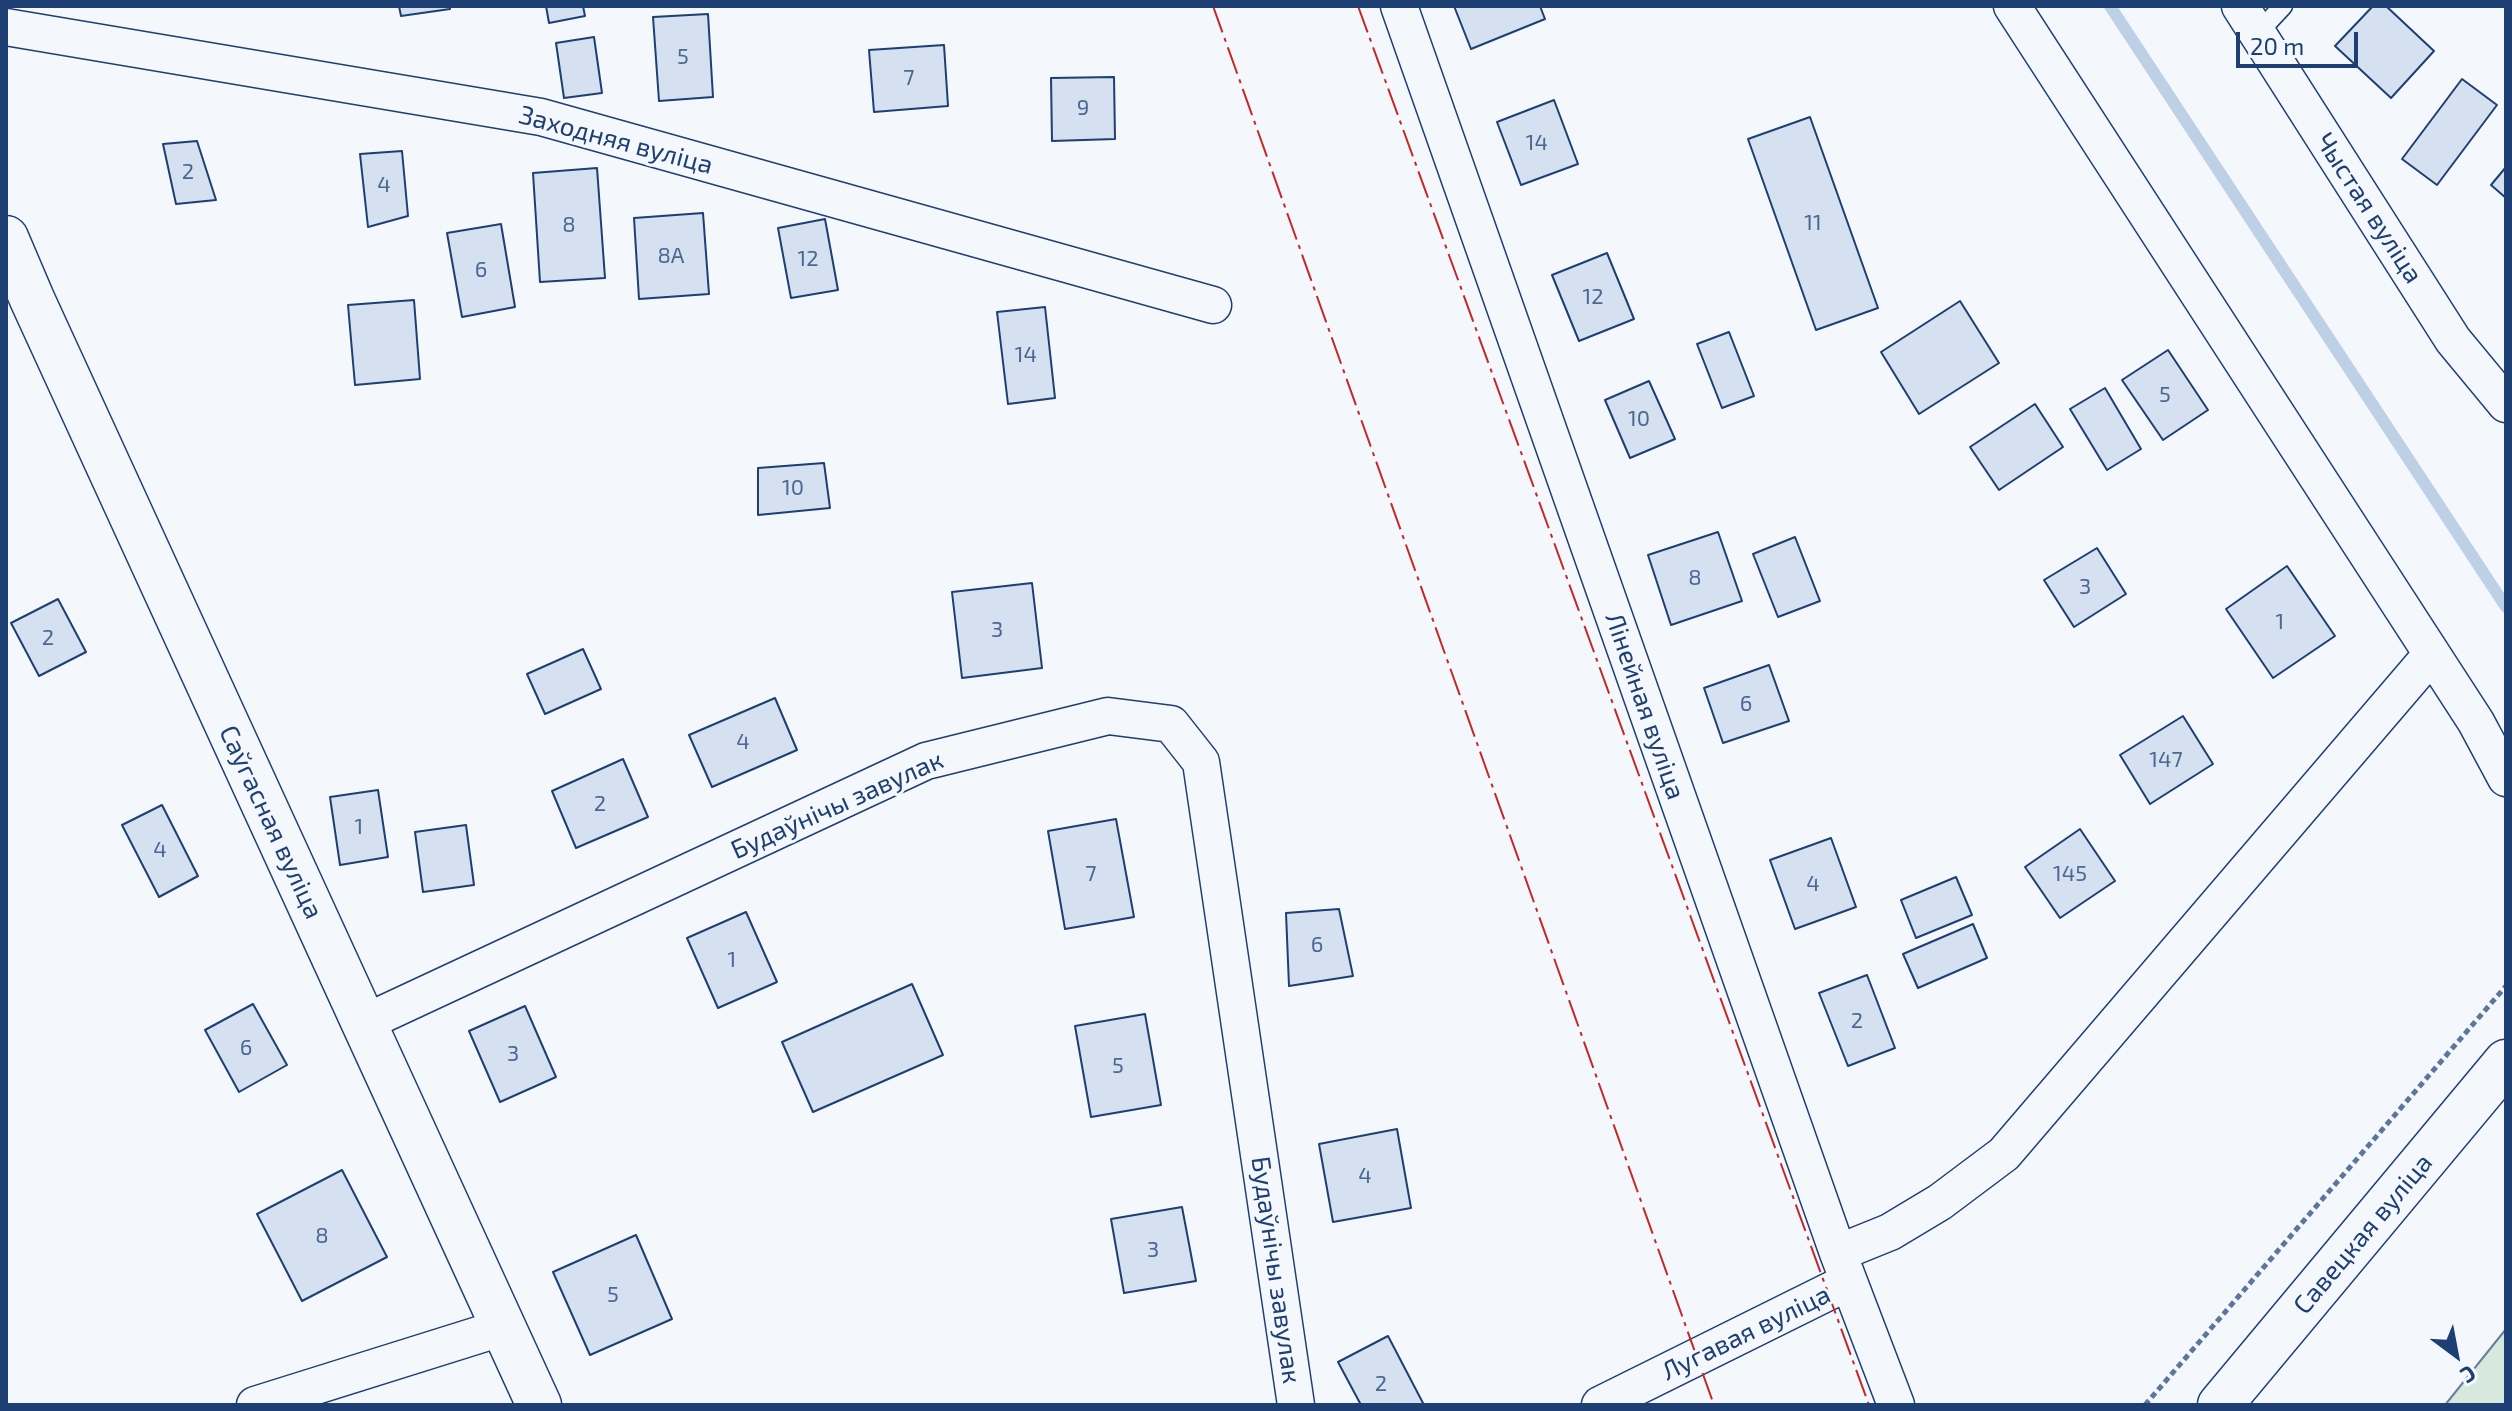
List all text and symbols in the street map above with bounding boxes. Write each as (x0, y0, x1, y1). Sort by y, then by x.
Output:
scale bar (2240, 16, 2362, 66)
text: 20 m (2250, 31, 2304, 60)
house number: 5 (677, 44, 689, 70)
house number: 7 (903, 65, 915, 91)
house number: 9 (1077, 95, 1089, 121)
street label: Заходняя вуліца (516, 99, 716, 181)
street label: Чыстая вуліца (2309, 127, 2429, 289)
house number: 14 (1526, 130, 1548, 156)
house number: 2 (182, 159, 194, 185)
house number: 4 (377, 172, 391, 198)
house number: 11 (1804, 210, 1822, 236)
house number: 8 (562, 212, 576, 238)
house number: 8А (657, 243, 685, 269)
house number: 12 (797, 246, 819, 272)
house number: 6 (475, 257, 487, 283)
house number: 12 (1582, 284, 1604, 310)
house number: 14 (1015, 342, 1037, 368)
house number: 5 (2159, 382, 2171, 408)
house number: 10 (1628, 406, 1650, 432)
house number: 10 (782, 475, 804, 501)
house number: 8 (1688, 565, 1702, 591)
house number: 3 (2079, 574, 2091, 600)
street label: Лінейная вуліца (1598, 609, 1692, 803)
house number: 1 (2276, 609, 2284, 635)
house number: 3 (991, 617, 1003, 643)
house number: 2 (42, 625, 54, 651)
house number: 6 (1740, 691, 1752, 717)
street label: Саўгасная вуліца (213, 720, 329, 924)
house number: 4 (736, 729, 750, 755)
street label: Будаўнічы завулак (726, 744, 948, 866)
house number: 147 (2149, 747, 2183, 773)
house number: 2 (594, 791, 606, 817)
house number: 1 (355, 814, 363, 840)
house number: 4 (153, 837, 167, 863)
house number: 7 (1085, 861, 1097, 887)
house number: 145 (2053, 861, 2087, 887)
house number: 4 (1806, 871, 1820, 897)
house number: 6 (1311, 932, 1323, 958)
house number: 1 (728, 947, 736, 973)
house number: 2 (1851, 1008, 1863, 1034)
house number: 6 (240, 1035, 252, 1061)
house number: 3 (507, 1041, 519, 1067)
house number: 5 (1112, 1053, 1124, 1079)
street label: Савецкая вуліца (2287, 1148, 2439, 1320)
street label: Будаўнічы завулак (1245, 1154, 1307, 1386)
house number: 4 (1358, 1163, 1372, 1189)
house number: 8 (315, 1223, 329, 1249)
house number: 3 (1147, 1237, 1159, 1263)
street label: Лугавая вуліца (1657, 1279, 1835, 1387)
house number: 5 (607, 1282, 619, 1308)
north arrow (2416, 1315, 2496, 1395)
text: С (2456, 1361, 2481, 1390)
house number: 2 (1375, 1371, 1387, 1397)

